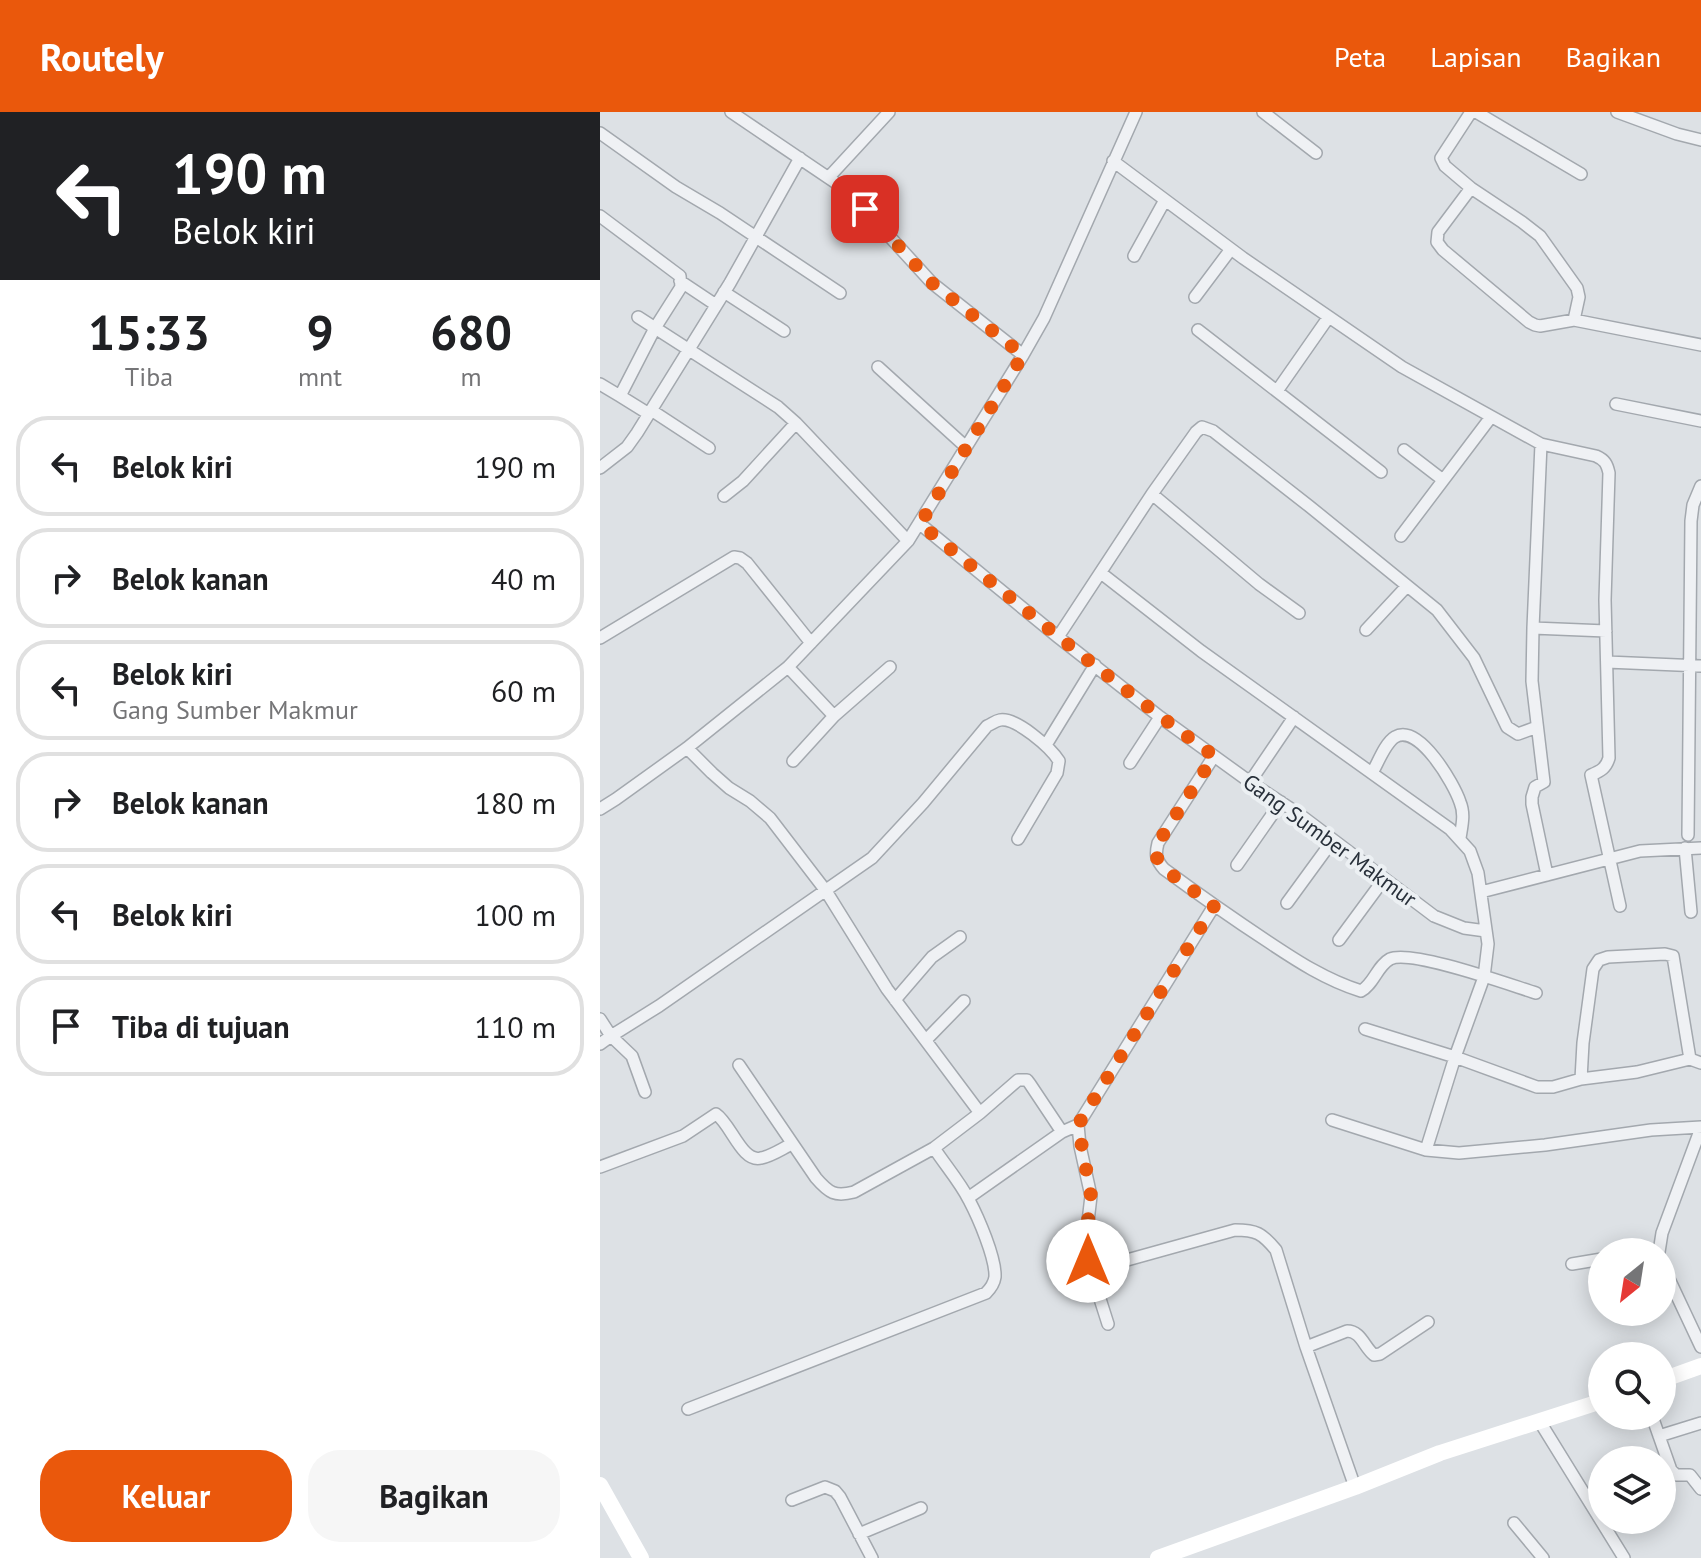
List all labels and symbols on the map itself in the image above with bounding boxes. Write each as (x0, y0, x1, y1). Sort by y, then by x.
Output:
pin (831, 175, 899, 243)
street label: Gang Sumber Makmur (1238, 768, 1423, 913)
position arrow (1046, 1219, 1130, 1303)
north arrow (1588, 1238, 1676, 1326)

